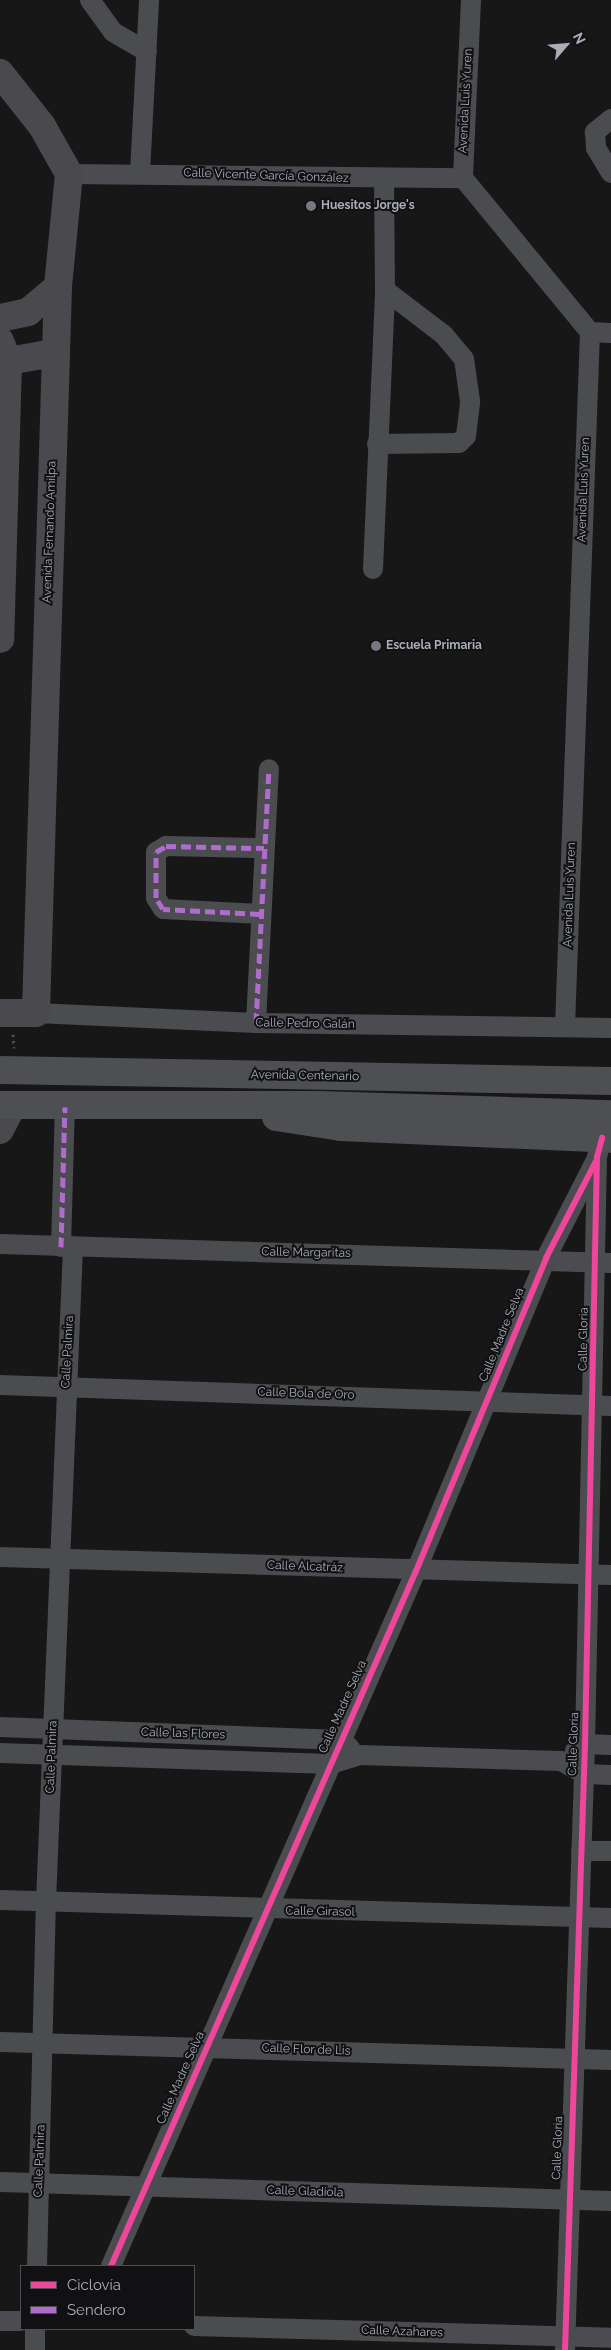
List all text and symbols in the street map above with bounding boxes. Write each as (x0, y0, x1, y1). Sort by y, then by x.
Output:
north arrow (541, 20, 591, 70)
text: N (570, 30, 589, 47)
street label: Avenida Luis Yuren (456, 48, 476, 154)
street label: Calle Vicente García González (183, 166, 349, 186)
place label: Huesitos Jorge's (321, 199, 415, 213)
marker: Huesitos Jorge's (305, 200, 317, 212)
street label: Avenida Luis Yuren (575, 437, 593, 543)
street label: Avenida Fernando Amilpa (40, 460, 60, 604)
place label: Escuela Primaria (386, 639, 482, 653)
marker: Escuela Primaria (370, 640, 382, 652)
street label: Avenida Luis Yuren (561, 842, 579, 948)
street label: Calle Pedro Galán (255, 1016, 355, 1032)
street label: Avenida Centenario (251, 1068, 359, 1084)
street label: Calle Margaritas (261, 1245, 351, 1261)
street label: Calle Madre Selva (477, 1286, 527, 1384)
street label: Calle Gloria (576, 1307, 592, 1371)
street label: Calle Palmira (59, 1315, 77, 1389)
street label: Calle Bola de Oro (257, 1385, 355, 1403)
street label: Calle Alcatráz (267, 1558, 343, 1576)
street label: Calle Madre Selva (316, 1658, 370, 1756)
street label: Calle Gloria (566, 1712, 582, 1776)
street label: Calle Palmira (44, 1720, 60, 1794)
street label: Calle las Flores (141, 1725, 225, 1743)
street label: Calle Girasol (285, 1904, 355, 1920)
street label: Calle Madre Selva (154, 2029, 208, 2127)
street label: Calle Flor de Lis (261, 2041, 351, 2059)
street label: Calle Gloria (550, 2116, 566, 2180)
street label: Calle Palmira (32, 2124, 48, 2198)
street label: Calle Gladiola (266, 2183, 344, 2201)
legend (20, 2265, 195, 2330)
text: Ciclovía (67, 2276, 121, 2294)
text: Sendero (67, 2301, 126, 2319)
street label: Calle Azahares (361, 2323, 443, 2341)

